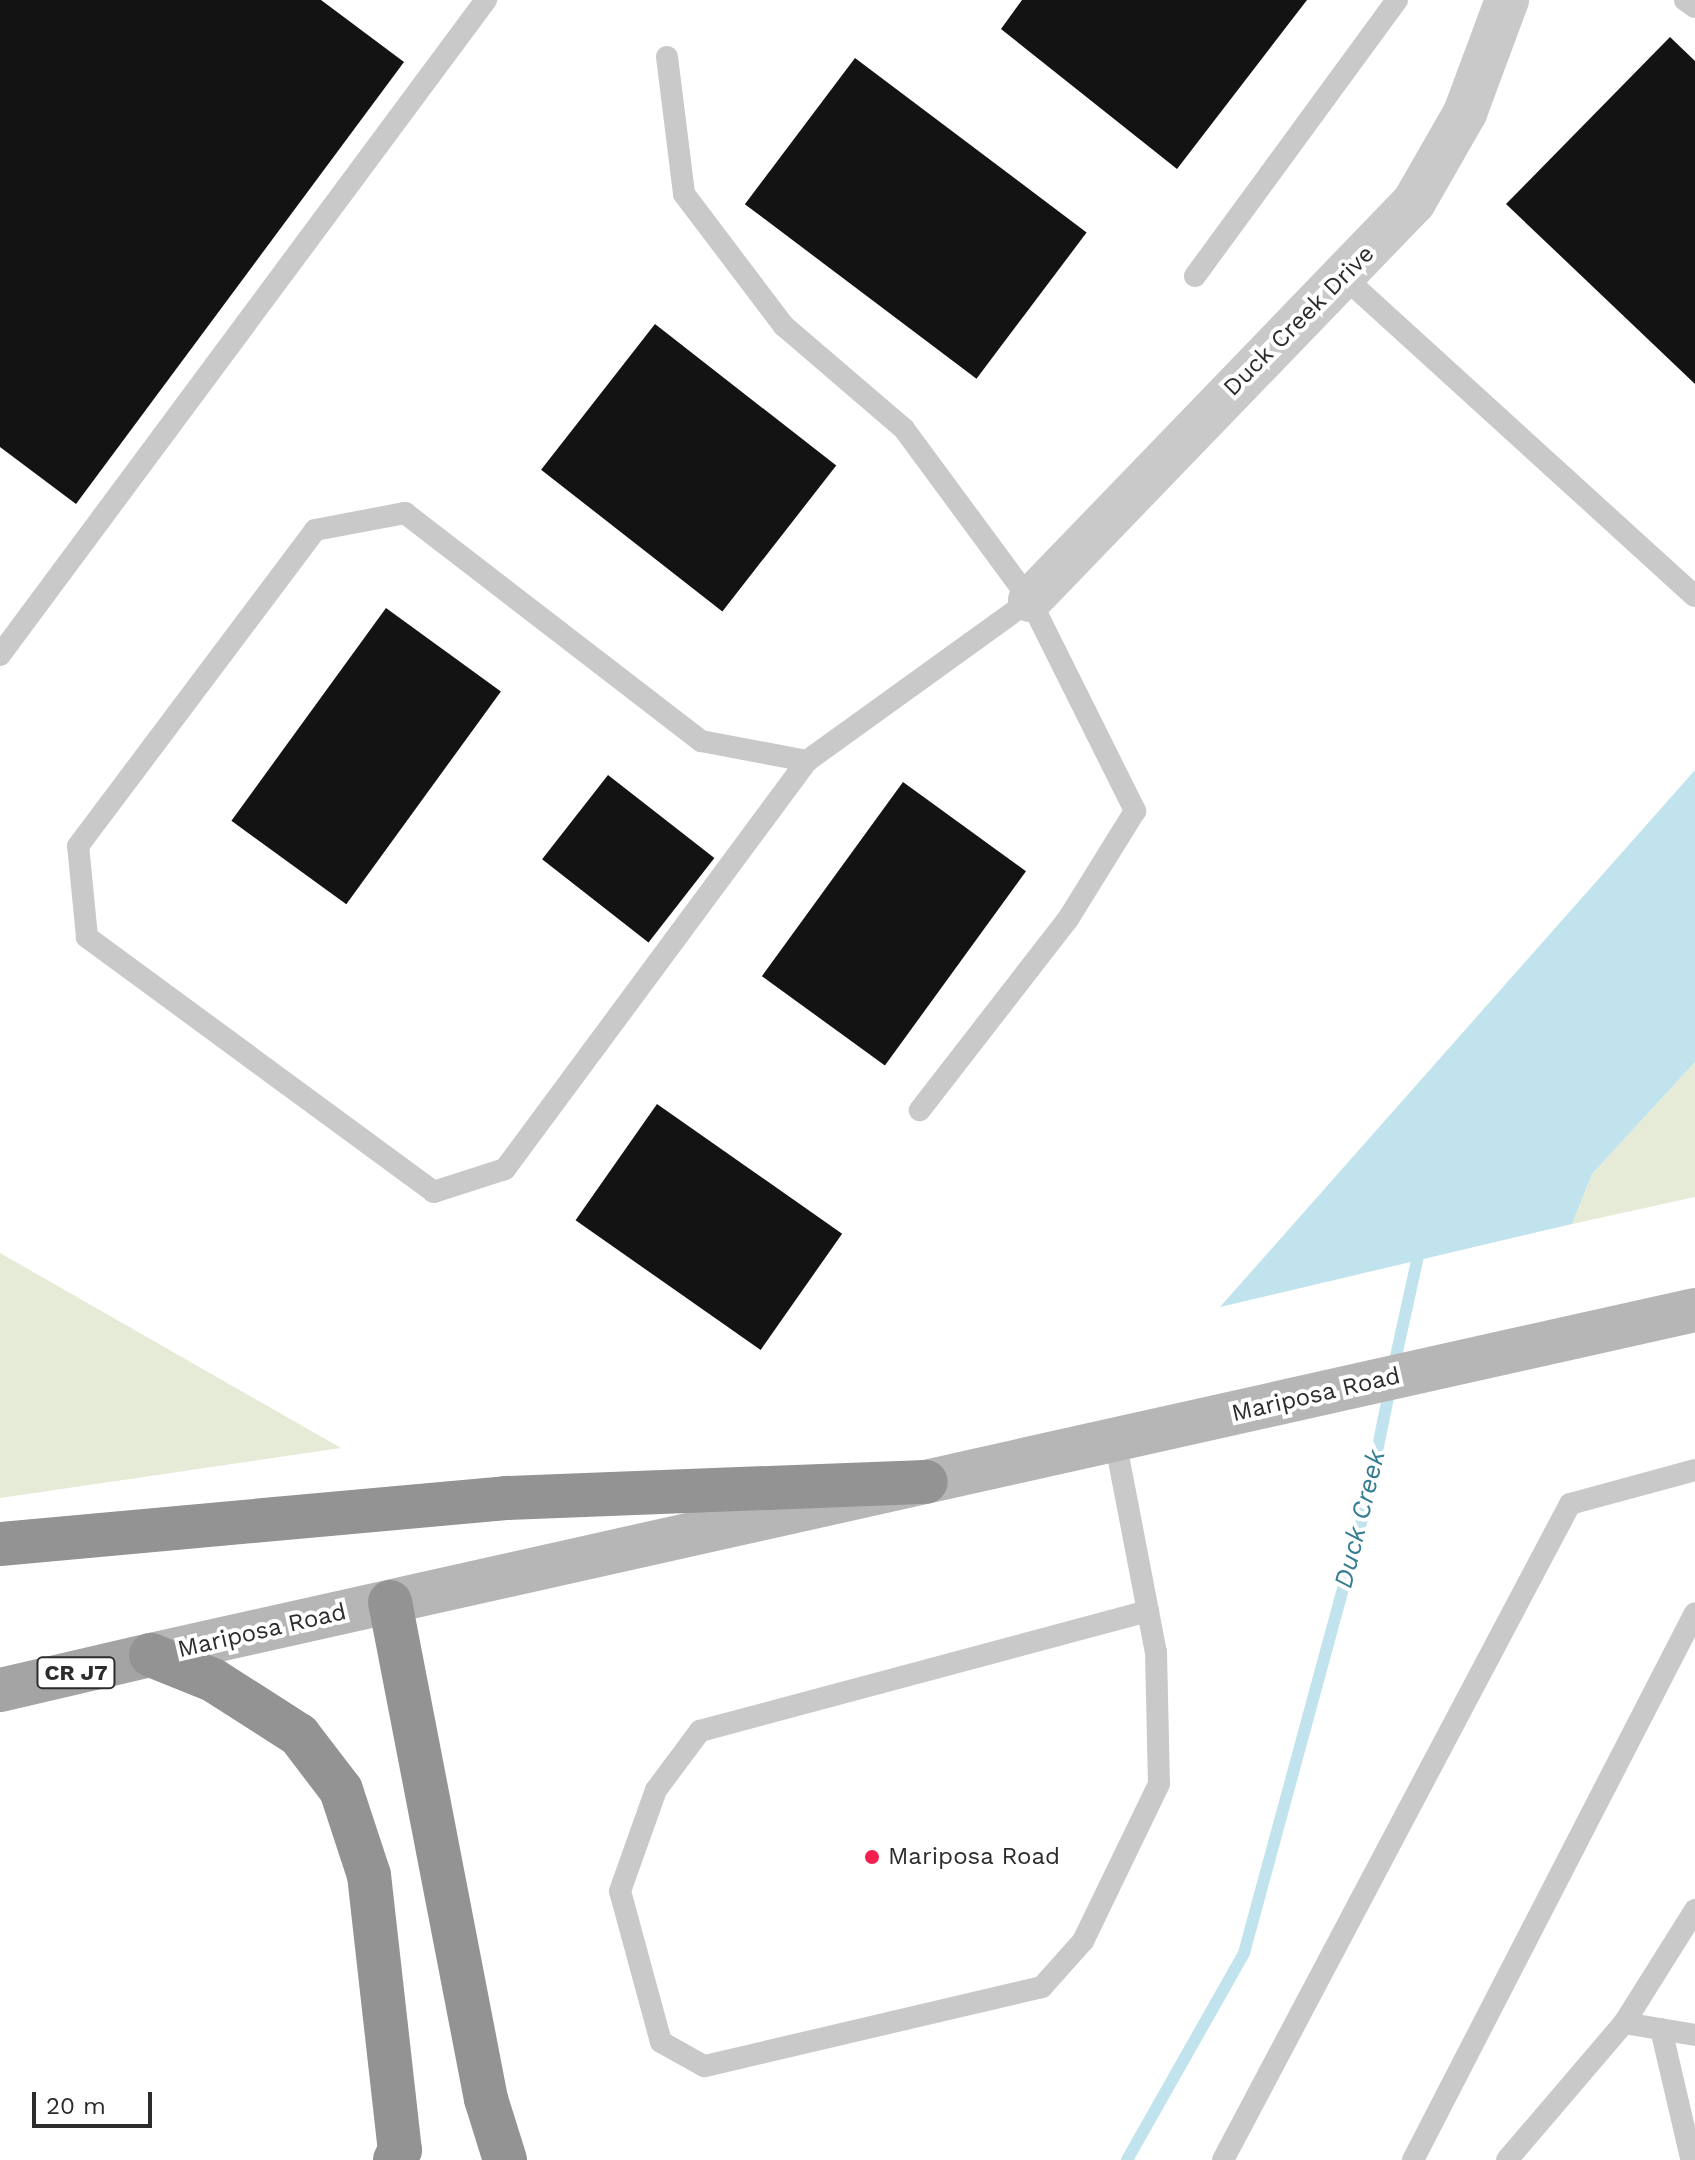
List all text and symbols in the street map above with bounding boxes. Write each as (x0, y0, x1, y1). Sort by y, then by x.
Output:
street label: Duck Creek Drive (1217, 239, 1381, 403)
street label: Mariposa Road (1229, 1362, 1403, 1428)
water label: Duck Creek (1328, 1446, 1392, 1592)
street label: Mariposa Road (175, 1598, 349, 1664)
road number: CR J7 (36, 1655, 116, 1691)
place label: Mariposa Road (888, 1843, 1061, 1871)
marker: Mariposa Road (863, 1848, 881, 1866)
scale bar (36, 2076, 156, 2126)
text: 20 m (46, 2092, 106, 2120)

